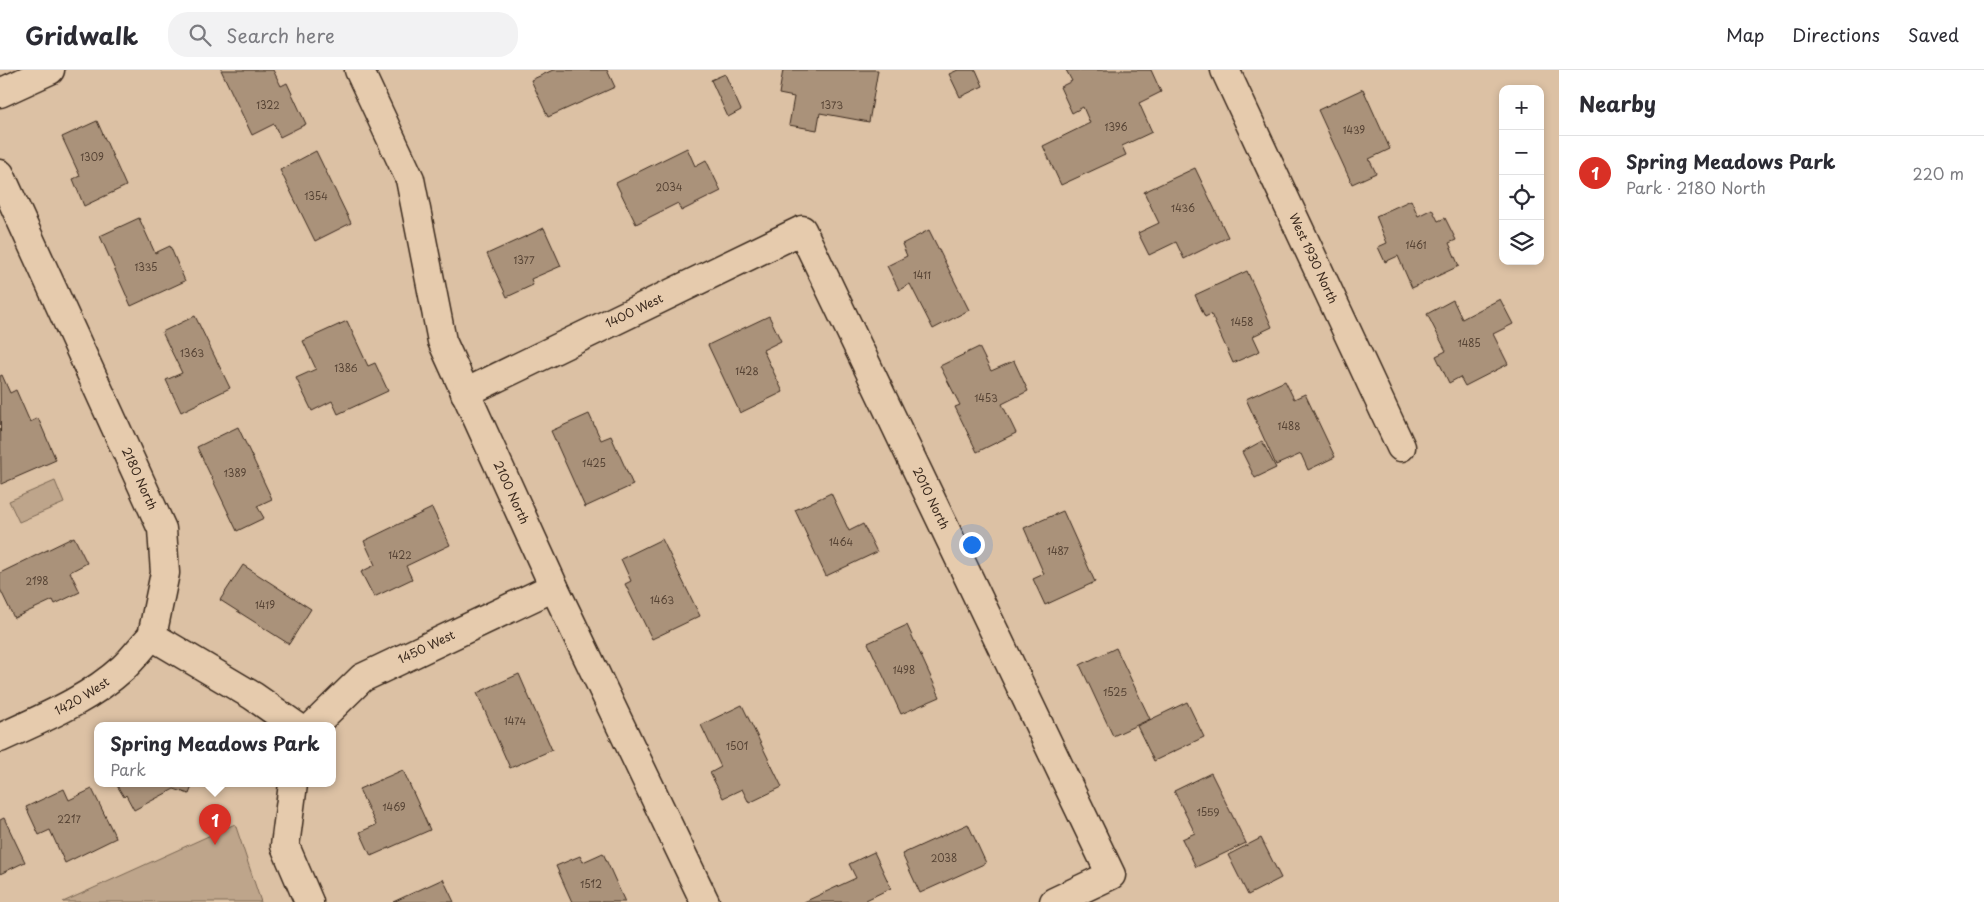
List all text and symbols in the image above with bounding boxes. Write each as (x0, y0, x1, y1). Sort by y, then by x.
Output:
search box (168, 12, 518, 57)
text: Gridwalk (25, 17, 138, 53)
icon: search (186, 21, 214, 49)
text: Search here (226, 21, 335, 49)
text: Map (1726, 21, 1764, 48)
text: Directions (1792, 21, 1880, 48)
text: Saved (1908, 21, 1959, 48)
map controls (1499, 85, 1544, 265)
button: + (1499, 85, 1544, 130)
text: Nearby (1579, 87, 1656, 119)
house number: 1322 (256, 97, 280, 112)
house number: 1373 (821, 97, 843, 112)
house number: 1396 (1105, 119, 1127, 134)
house number: 1439 (1343, 122, 1365, 137)
button: − (1499, 130, 1544, 175)
text: Spring Meadows Park (1626, 147, 1836, 175)
house number: 1309 (80, 149, 104, 164)
text: 1 (1591, 161, 1599, 185)
text: 220 m (1913, 161, 1964, 185)
button: locate (1499, 175, 1544, 220)
text: Park · 2180 North (1626, 175, 1766, 199)
house number: 2034 (656, 179, 683, 194)
house number: 1354 (304, 188, 328, 203)
house number: 1436 (1171, 200, 1195, 215)
street label: West 1930 North (1285, 210, 1343, 306)
button: layers (1499, 220, 1544, 265)
house number: 1461 (1406, 237, 1427, 252)
house number: 1377 (513, 252, 535, 267)
house number: 1335 (134, 259, 158, 274)
house number: 1411 (913, 267, 931, 282)
street label: 1400 West (602, 288, 666, 332)
house number: 1458 (1231, 314, 1253, 329)
house number: 1485 (1457, 335, 1481, 350)
house number: 1363 (180, 345, 204, 360)
house number: 1386 (334, 360, 358, 375)
house number: 1428 (735, 363, 759, 378)
house number: 1453 (974, 390, 998, 405)
house number: 1488 (1278, 418, 1300, 433)
street label: 2180 North (118, 444, 162, 513)
house number: 1425 (582, 455, 606, 470)
street label: 2100 North (490, 458, 534, 527)
street label: 2010 North (909, 464, 954, 532)
house number: 1389 (224, 465, 247, 480)
your location (959, 532, 985, 558)
house number: 1464 (829, 534, 853, 549)
house number: 1487 (1047, 543, 1069, 558)
house number: 1422 (388, 547, 412, 562)
house number: 2198 (25, 573, 49, 588)
house number: 1463 (650, 592, 674, 607)
house number: 1419 (255, 597, 275, 612)
street label: 1450 West (395, 625, 458, 668)
house number: 1498 (893, 662, 915, 677)
street label: 1420 West (51, 672, 113, 719)
house number: 1525 (1103, 684, 1127, 699)
house number: 1474 (504, 713, 526, 728)
popup (94, 722, 336, 787)
text: Spring Meadows Park (110, 729, 320, 757)
house number: 1501 (726, 738, 748, 753)
text: Park (110, 757, 146, 781)
house number: 1469 (382, 799, 406, 814)
pin: 1 (199, 804, 231, 845)
house number: 1559 (1196, 804, 1220, 819)
house number: 2217 (57, 811, 81, 826)
house number: 2038 (931, 850, 957, 865)
house number: 1512 (580, 876, 602, 891)

